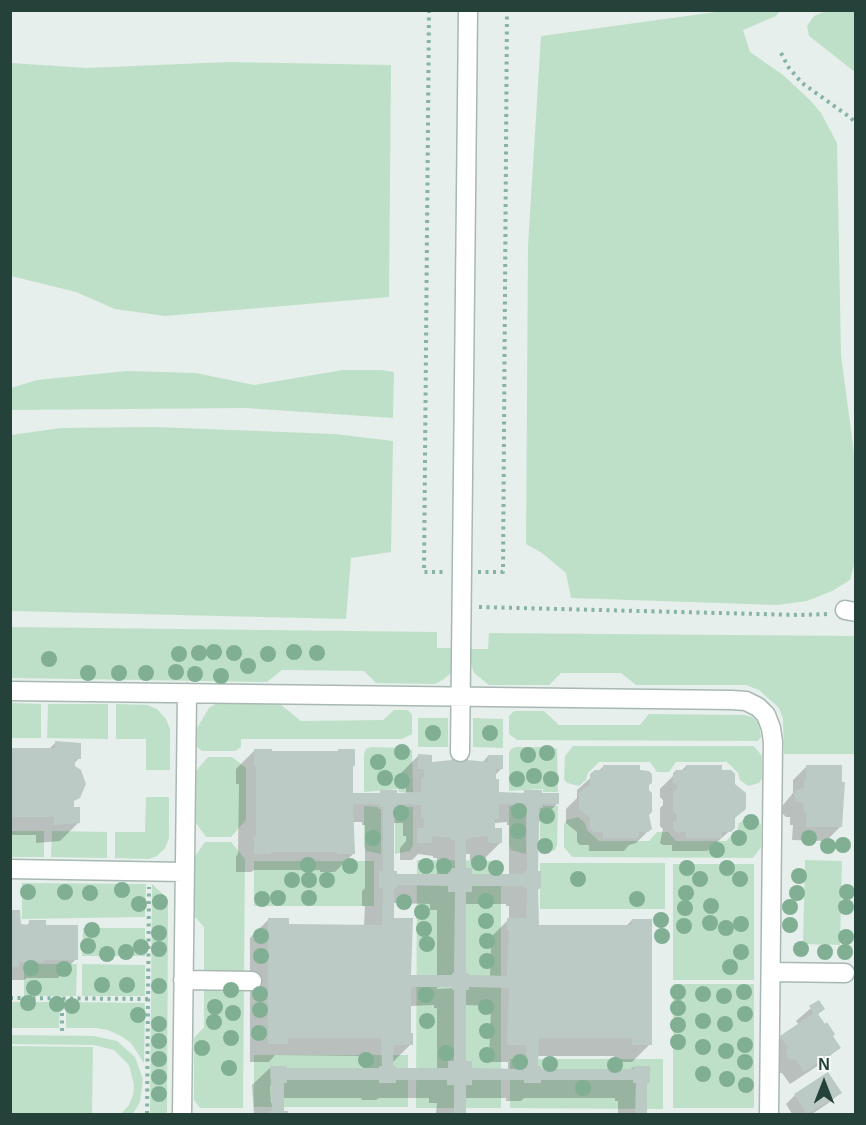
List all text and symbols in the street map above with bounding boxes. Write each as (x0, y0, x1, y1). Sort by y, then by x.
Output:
north arrow (794, 1053, 854, 1113)
text: N (818, 1056, 830, 1073)

